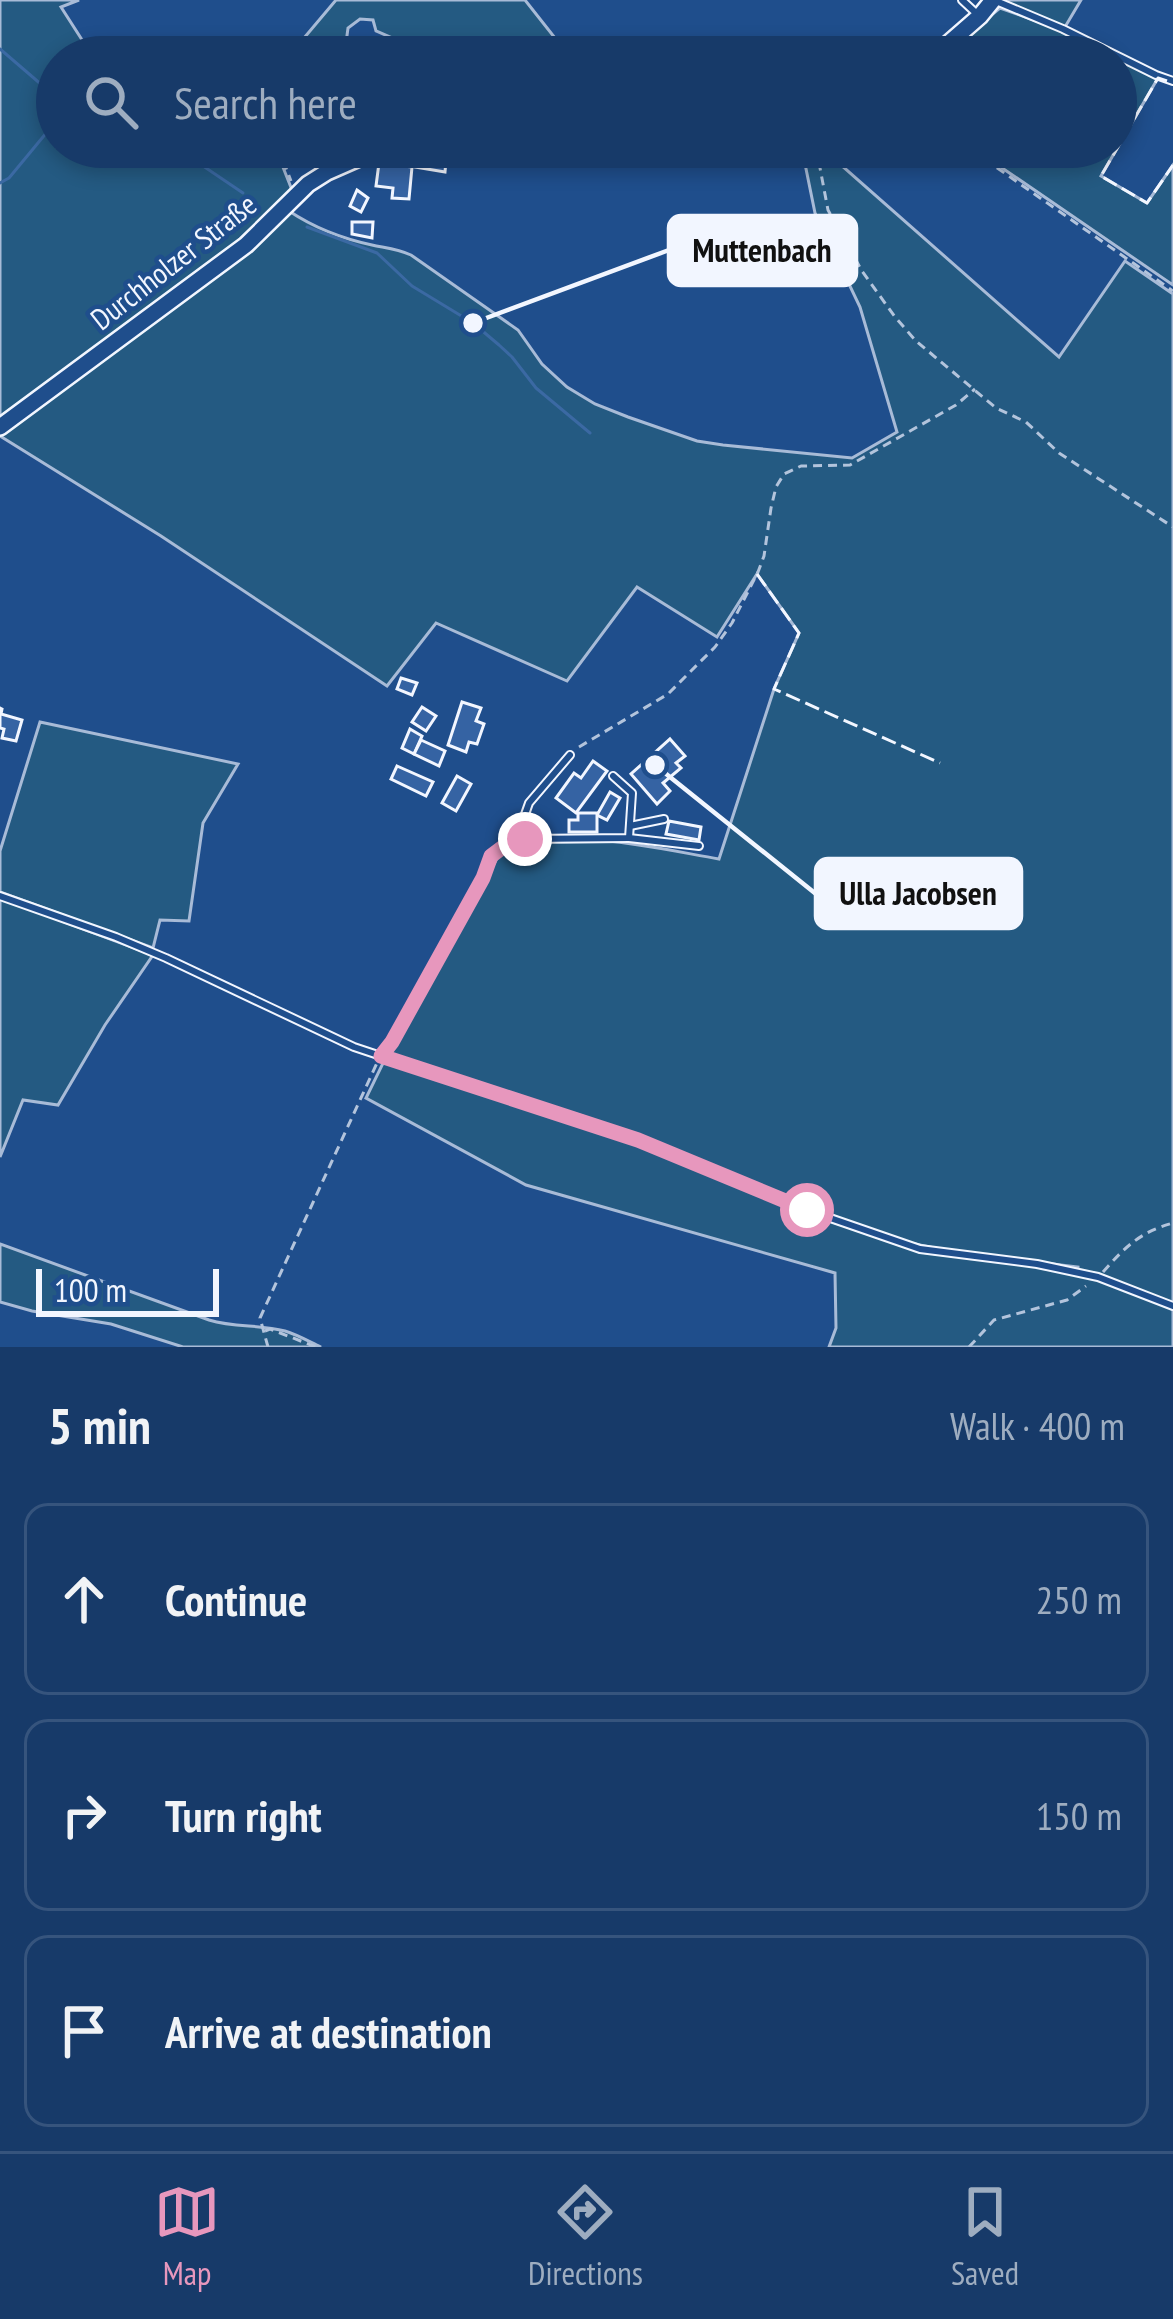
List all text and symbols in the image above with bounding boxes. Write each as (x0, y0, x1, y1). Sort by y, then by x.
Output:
search box (36, 36, 1137, 168)
icon: search (78, 69, 144, 135)
text: Search here (174, 73, 357, 131)
street label: Durchholzer Straße (82, 184, 264, 338)
callout: Muttenbach (669, 216, 856, 285)
text: Muttenbach (692, 228, 832, 271)
route end (498, 812, 552, 866)
callout: Ulla Jacobsen (816, 859, 1021, 928)
text: Ulla Jacobsen (839, 871, 997, 914)
route start (780, 1183, 834, 1237)
scale bar (36, 1263, 219, 1316)
text: 100 m (54, 1268, 127, 1311)
text: 5 min (48, 1392, 151, 1458)
text: Walk · 400 m (950, 1400, 1125, 1451)
icon: ahead (51, 1566, 117, 1632)
text: Continue (165, 1570, 307, 1628)
text: 250 m (1036, 1574, 1122, 1625)
icon: right (51, 1782, 117, 1848)
text: Turn right (165, 1786, 322, 1844)
text: 150 m (1036, 1790, 1122, 1841)
icon: arrive (51, 1998, 117, 2064)
text: Arrive at destination (165, 2002, 492, 2060)
tab: Map (154, 2179, 220, 2294)
tab: Directions (528, 2179, 643, 2294)
tab: Saved (951, 2179, 1019, 2294)

